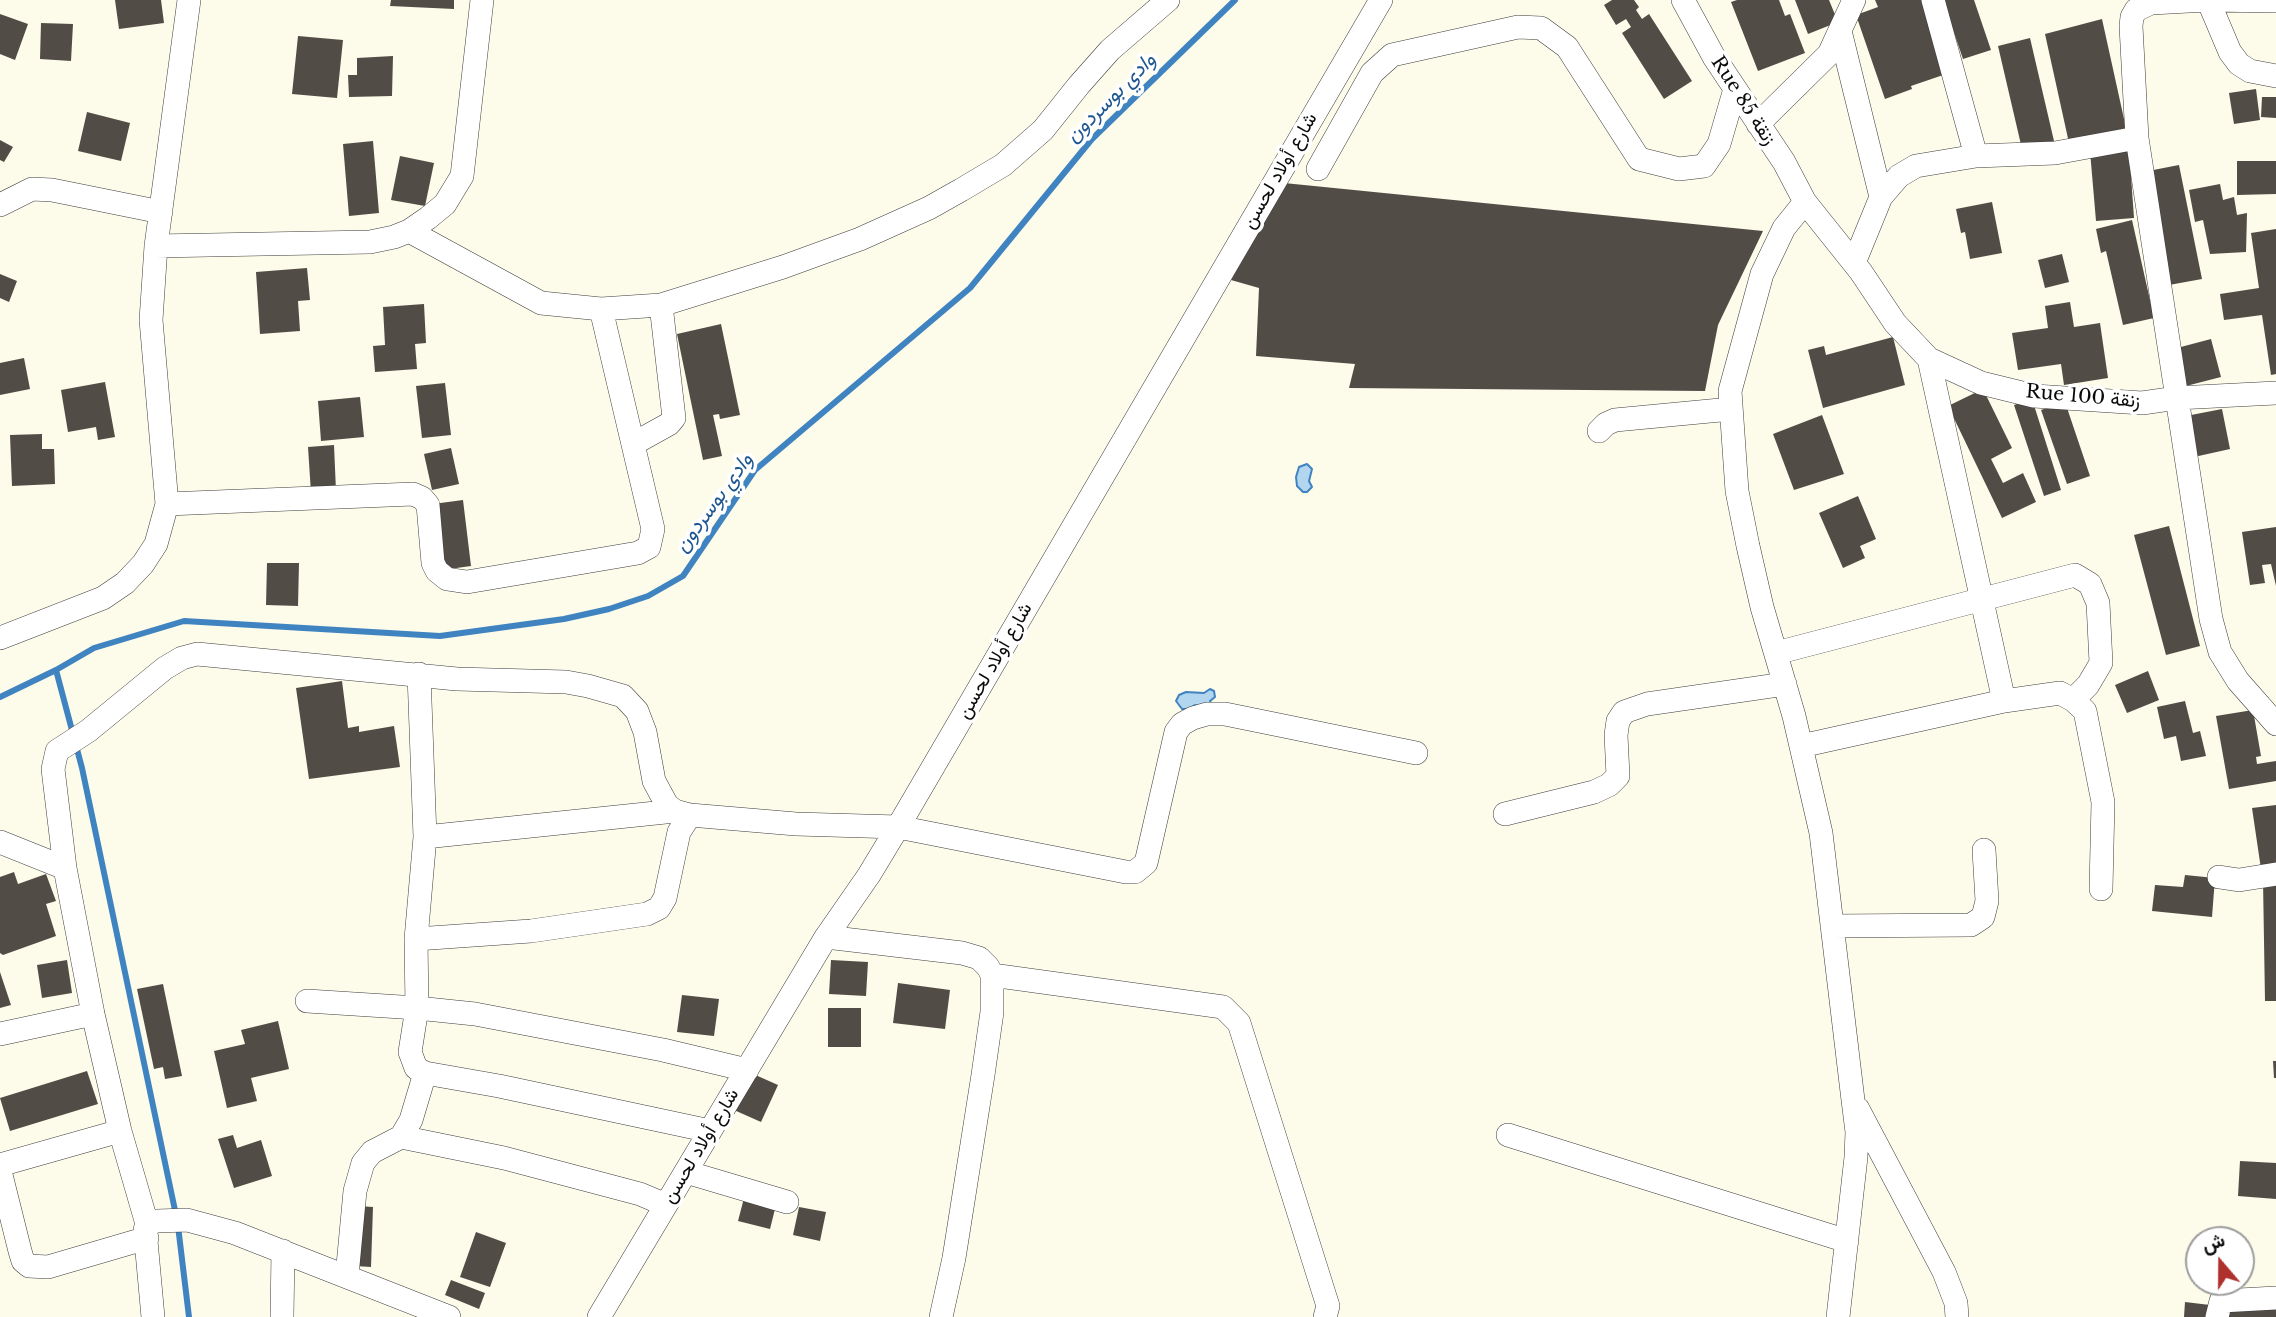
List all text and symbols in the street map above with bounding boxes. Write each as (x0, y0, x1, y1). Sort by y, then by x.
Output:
water label: وادي بوسردون (1061, 48, 1161, 148)
street label: Rue 85 زنقة (1706, 52, 1780, 150)
street label: شارع أولاد لحسن (1238, 109, 1322, 233)
street label: Rue 100 زنقة (2025, 381, 2141, 413)
water label: وادي بوسردون (669, 448, 759, 558)
street label: شارع أولاد لحسن (953, 599, 1037, 723)
street label: شارع أولاد لحسن (658, 1084, 744, 1208)
north arrow (2185, 1226, 2255, 1296)
text: ش (2199, 1228, 2228, 1257)

